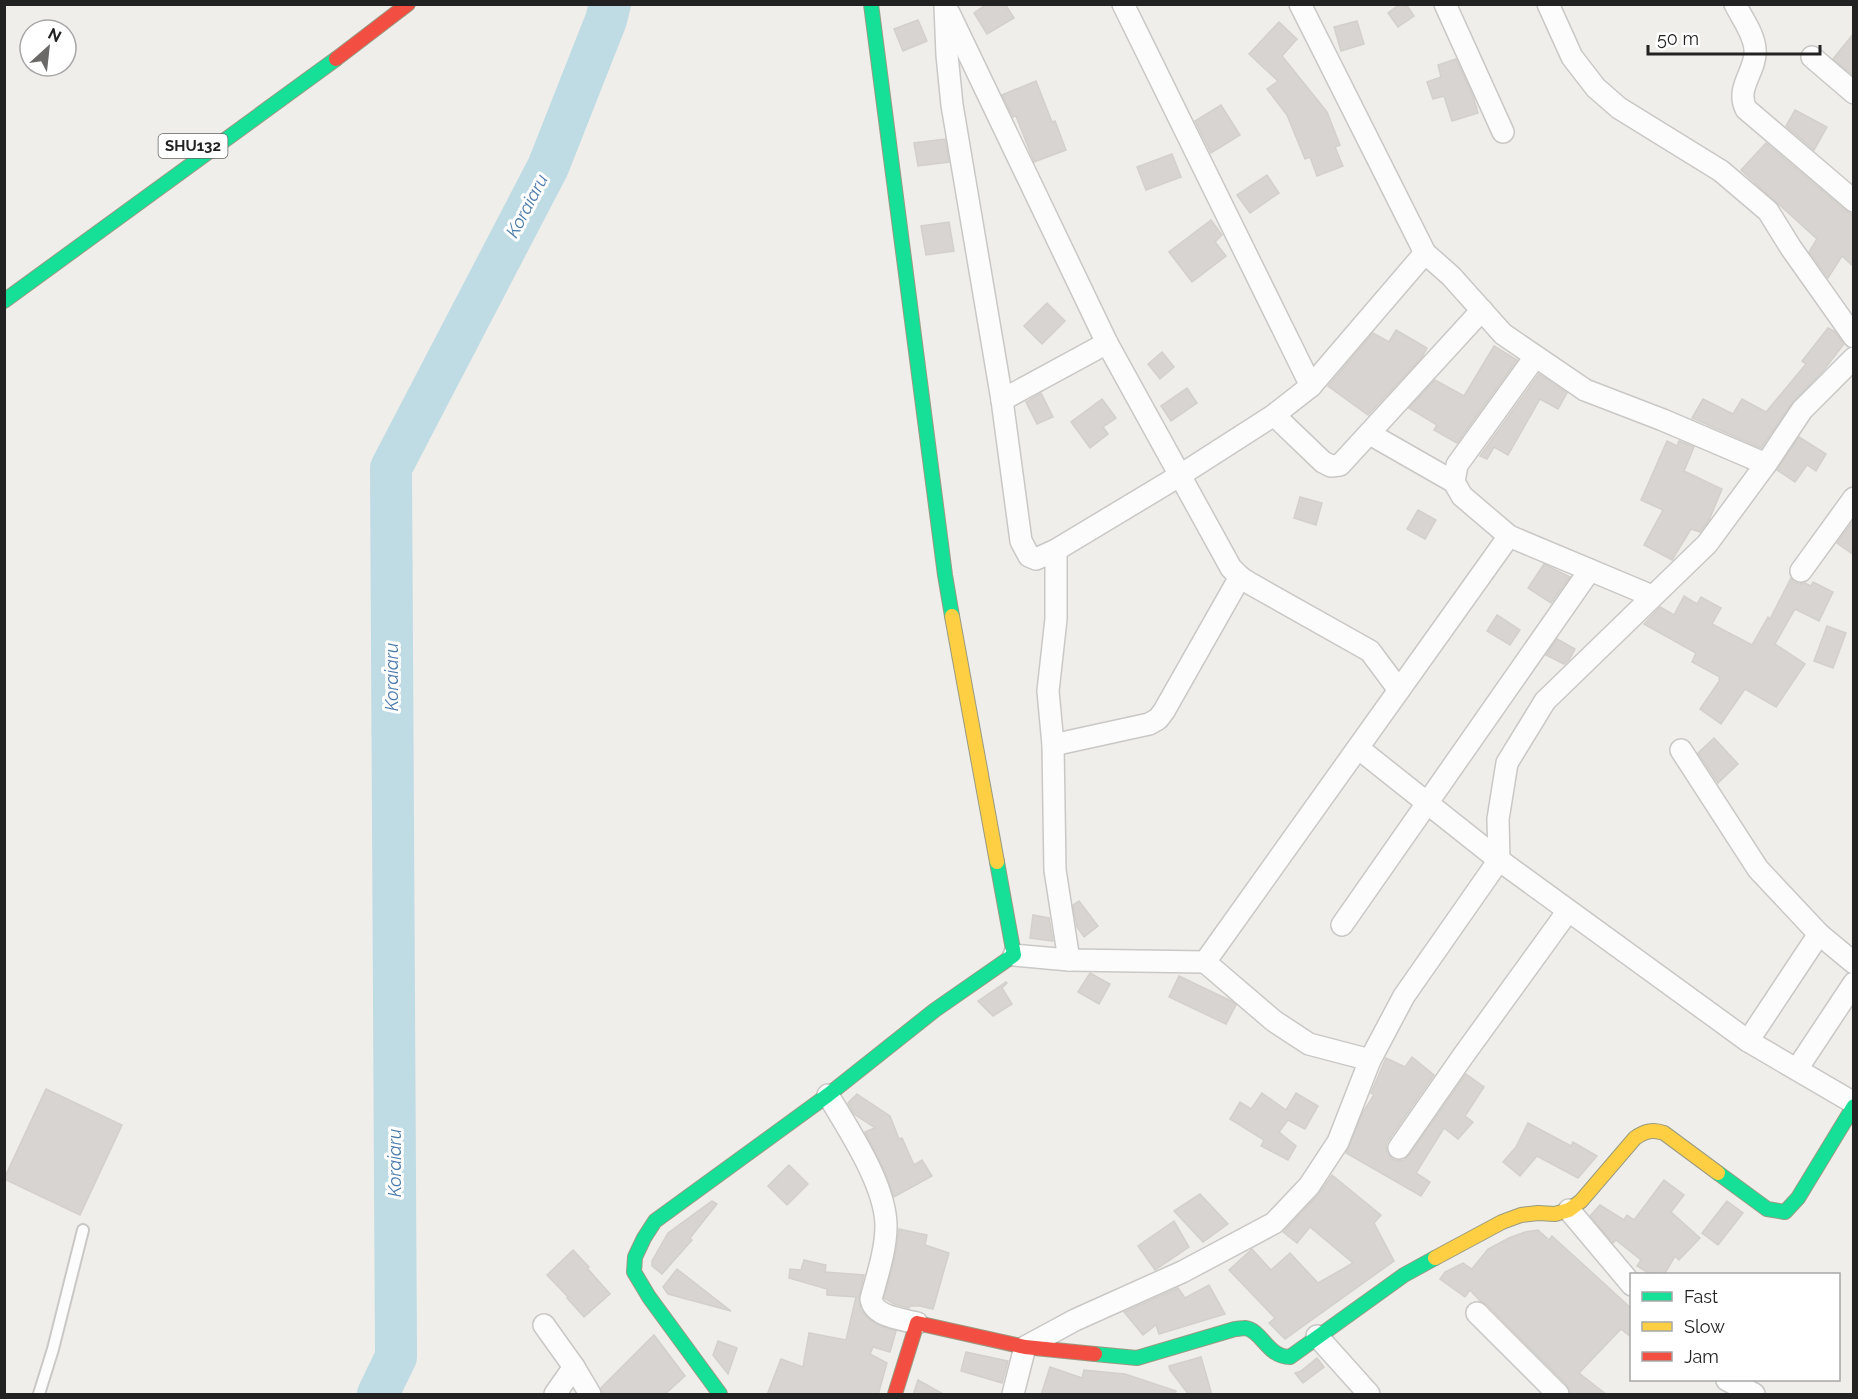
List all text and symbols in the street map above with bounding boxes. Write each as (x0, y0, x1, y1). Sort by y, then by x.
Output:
north arrow (18, 18, 78, 78)
scale bar (1648, 18, 1820, 56)
text: N (45, 24, 64, 46)
text: 50 m (1657, 28, 1699, 49)
road number: SHU132 (158, 134, 228, 158)
water label: Koraiaru (501, 171, 552, 241)
water label: Koraiaru (381, 643, 402, 711)
water label: Koraiaru (384, 1129, 405, 1197)
legend (1630, 1273, 1840, 1381)
text: Fast (1684, 1286, 1718, 1307)
text: Slow (1684, 1316, 1725, 1337)
text: Jam (1684, 1346, 1719, 1367)

